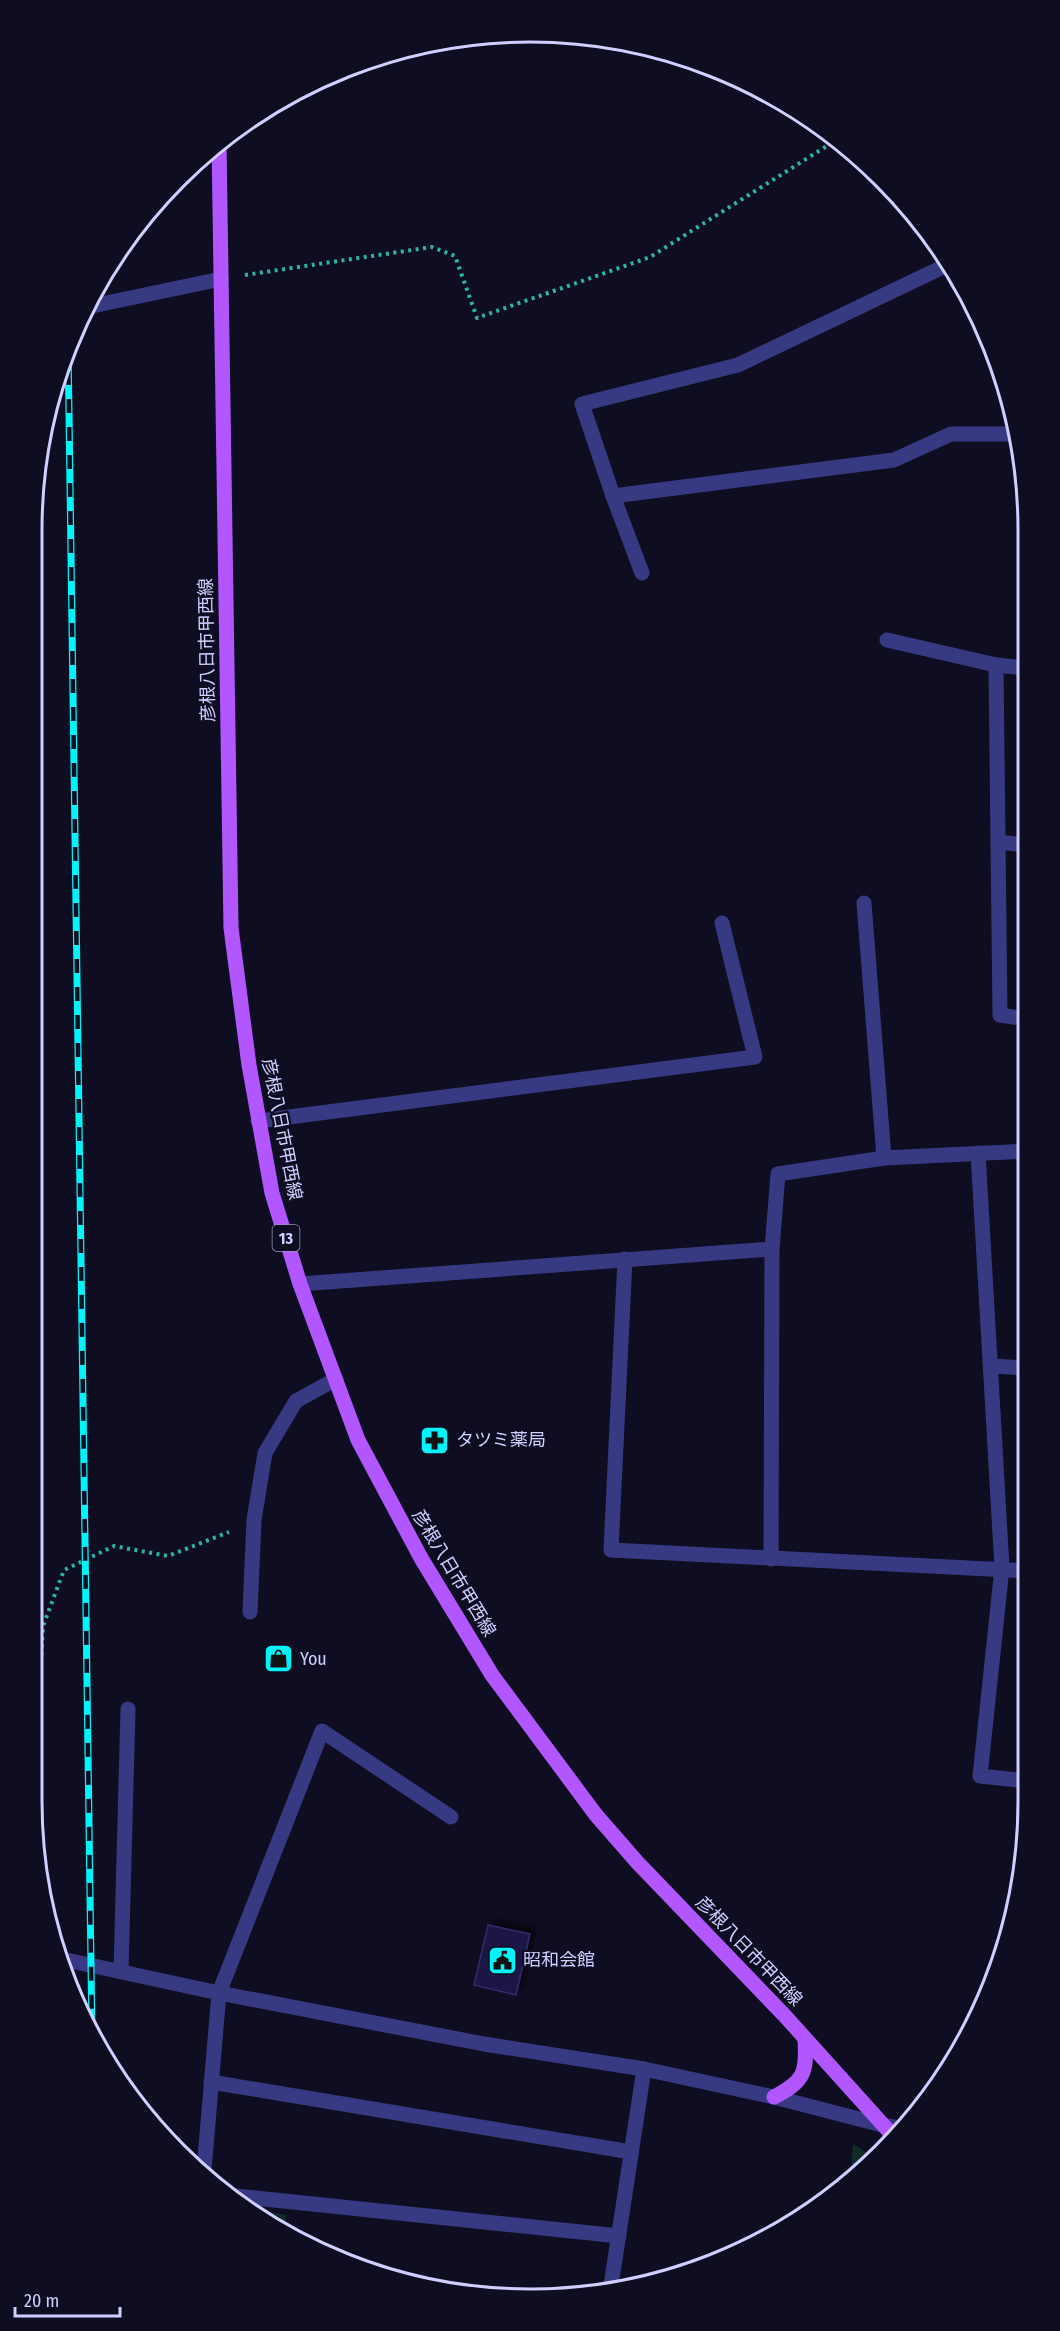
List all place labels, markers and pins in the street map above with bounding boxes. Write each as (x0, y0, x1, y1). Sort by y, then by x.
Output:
pharmacy icon: タツミ薬局 (419, 1424, 451, 1456)
place label: タツミ薬局 (456, 1429, 546, 1451)
shop icon: You (263, 1643, 295, 1675)
place label: You (300, 1648, 327, 1670)
public building icon: 昭和会館 (486, 1944, 518, 1976)
place label: 昭和会館 (523, 1949, 595, 1971)

